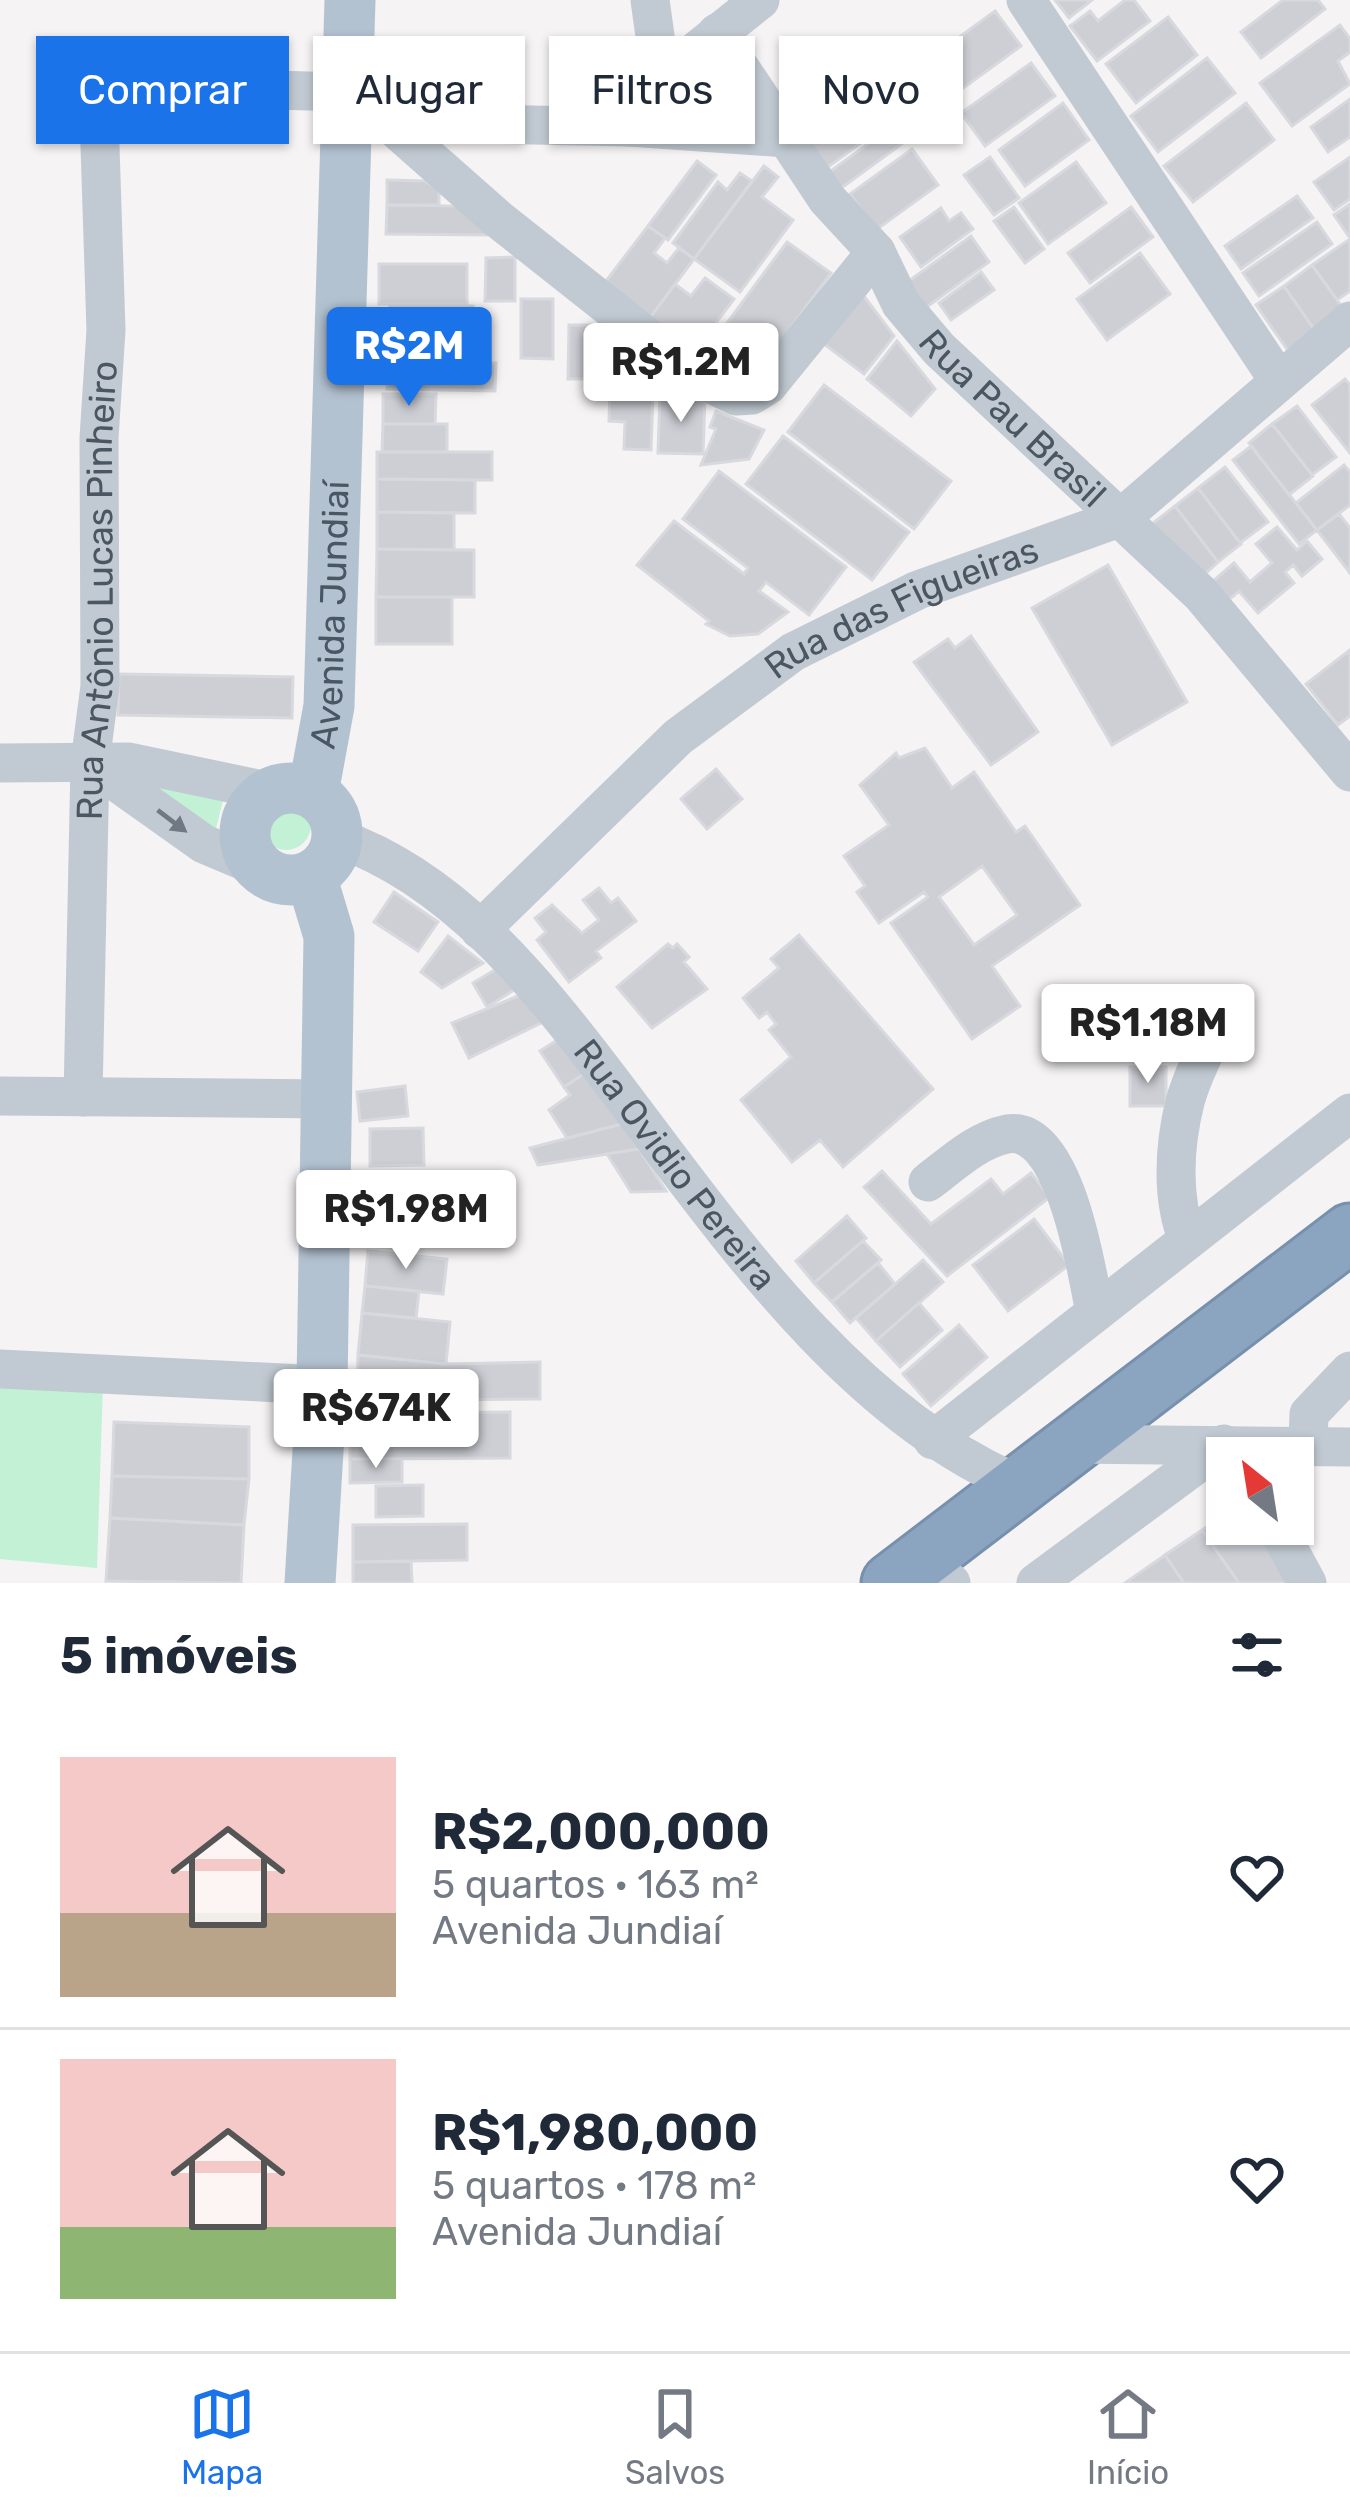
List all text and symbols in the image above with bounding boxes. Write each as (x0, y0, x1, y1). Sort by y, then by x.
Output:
chip: Comprar (36, 36, 289, 144)
chip: Alugar (313, 36, 525, 144)
chip: Filtros (549, 36, 755, 144)
chip: Novo (779, 36, 963, 144)
pin: R$2M (338, 307, 480, 409)
street label: Rua Pau Brasil (910, 321, 1115, 516)
text: R$2M (354, 323, 464, 369)
pin: R$1.2M (583, 323, 779, 425)
text: R$1.2M (610, 339, 752, 385)
street label: Rua Antônio Lucas Pinheiro (68, 359, 126, 821)
street label: Avenida Jundiaí (301, 478, 358, 752)
street label: Rua das Figueiras (756, 528, 1044, 688)
one-way arrow (156, 809, 188, 833)
pin: R$1.18M (1037, 984, 1259, 1086)
text: R$1.18M (1068, 1000, 1228, 1046)
street label: Rua Ovidio Pereira (565, 1031, 785, 1299)
pin: R$1.98M (295, 1170, 517, 1272)
text: R$1.98M (323, 1186, 489, 1232)
pin: R$674K (278, 1369, 474, 1471)
text: R$674K (301, 1385, 451, 1431)
north arrow (1206, 1437, 1314, 1545)
map controls (1206, 1437, 1314, 1545)
icon: filters (1224, 1622, 1290, 1688)
text: 5 imóveis (60, 1625, 298, 1686)
text: R$2,000,000 (432, 1801, 770, 1862)
icon: home (156, 1805, 300, 1949)
icon: heart (1224, 1844, 1290, 1910)
text: 5 quartos · 163 m² (432, 1862, 758, 1908)
text: Avenida Jundiaí (432, 1908, 722, 1954)
text: R$1,980,000 (432, 2102, 758, 2163)
icon: home (156, 2107, 300, 2251)
icon: heart (1224, 2146, 1290, 2212)
text: 5 quartos · 178 m² (432, 2163, 756, 2209)
text: Avenida Jundiaí (432, 2209, 722, 2255)
tab: Mapa (181, 2381, 263, 2492)
tab: Salvos (625, 2381, 725, 2492)
tab: Início (1087, 2381, 1169, 2492)

